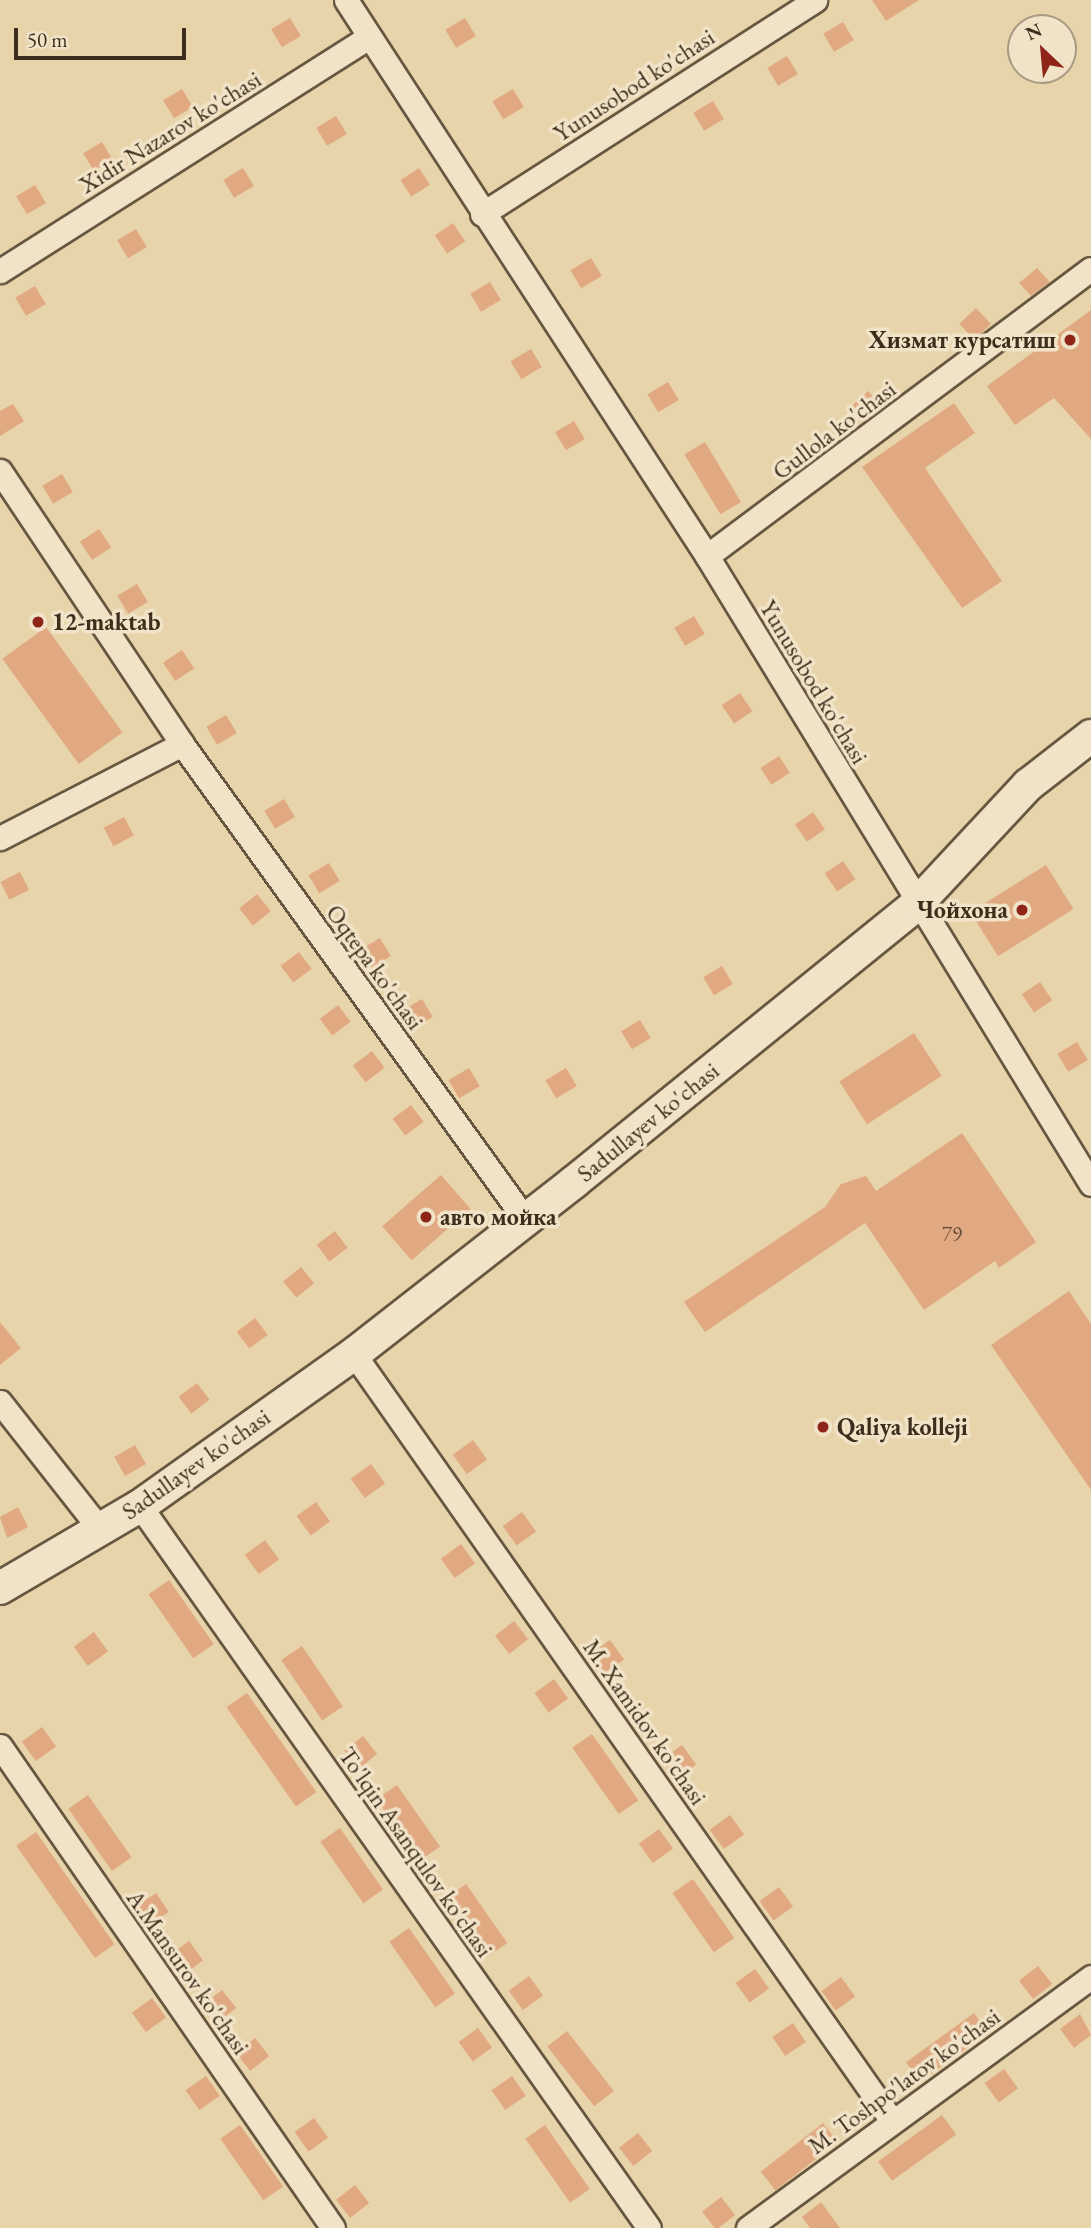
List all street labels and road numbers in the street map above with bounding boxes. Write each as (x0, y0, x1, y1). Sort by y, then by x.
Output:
street label: Yunusobod ko'chasi (548, 22, 720, 148)
street label: Xidir Nazarov ko'chasi (74, 65, 266, 199)
street label: Gullola ko'chasi (767, 374, 901, 486)
street label: Yunusobod ko'chasi (754, 595, 874, 769)
street label: Oqtepa ko'chasi (320, 899, 430, 1035)
street label: Sadullayev ko'chasi (571, 1056, 725, 1188)
street label: Sadullayev ko'chasi (116, 1402, 276, 1526)
street label: M. Xamidov ko'chasi (577, 1634, 713, 1810)
street label: To'lqin Asanqulov ko'chasi (333, 1742, 499, 1962)
street label: A.Mansurov ko'chasi (121, 1884, 255, 2060)
street label: M. Toshpo'latov ko'chasi (803, 2002, 1005, 2160)

